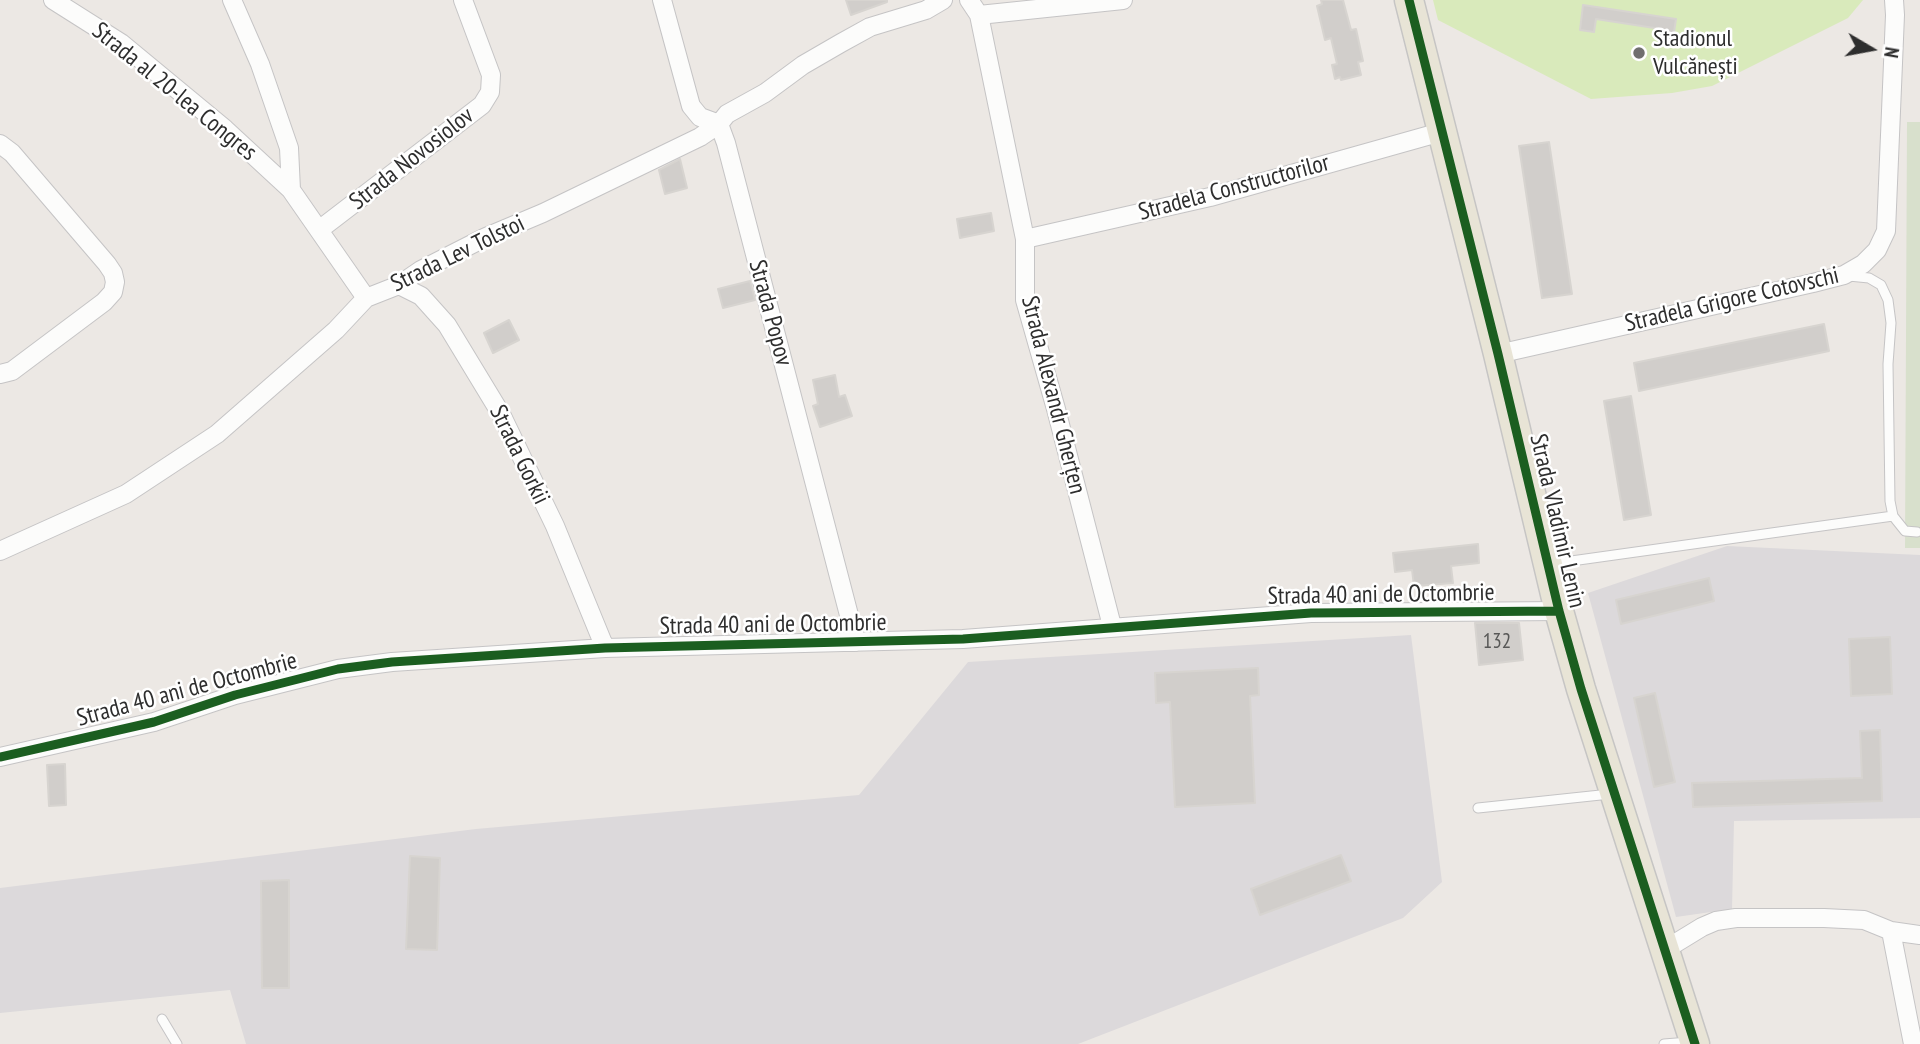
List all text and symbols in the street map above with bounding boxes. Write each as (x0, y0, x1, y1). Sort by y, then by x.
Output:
north arrow (1836, 14, 1906, 84)
street label: Strada al 20-lea Congres (86, 17, 262, 167)
place label: Stadionul Vulcănești (1653, 25, 1738, 81)
marker: Stadionul Vulcănești (1631, 45, 1647, 61)
text: N (1879, 46, 1904, 60)
street label: Strada Novosiolov (344, 102, 480, 216)
street label: Stradela Constructorilor (1136, 149, 1332, 227)
street label: Strada Lev Tolstoi (386, 209, 530, 299)
street label: Strada Popov (742, 257, 798, 369)
street label: Stradela Grigore Cotovschi (1622, 261, 1842, 339)
street label: Strada Alexandr Gherțen (1014, 293, 1092, 497)
street label: Strada Gorkii (483, 401, 555, 509)
street label: Strada Vladimir Lenin (1523, 431, 1591, 611)
street label: Strada 40 ani de Octombrie (1267, 579, 1495, 611)
street label: Strada 40 ani de Octombrie (659, 609, 887, 641)
house number: 132 (1483, 629, 1511, 655)
street label: Strada 40 ani de Octombrie (74, 647, 300, 733)

